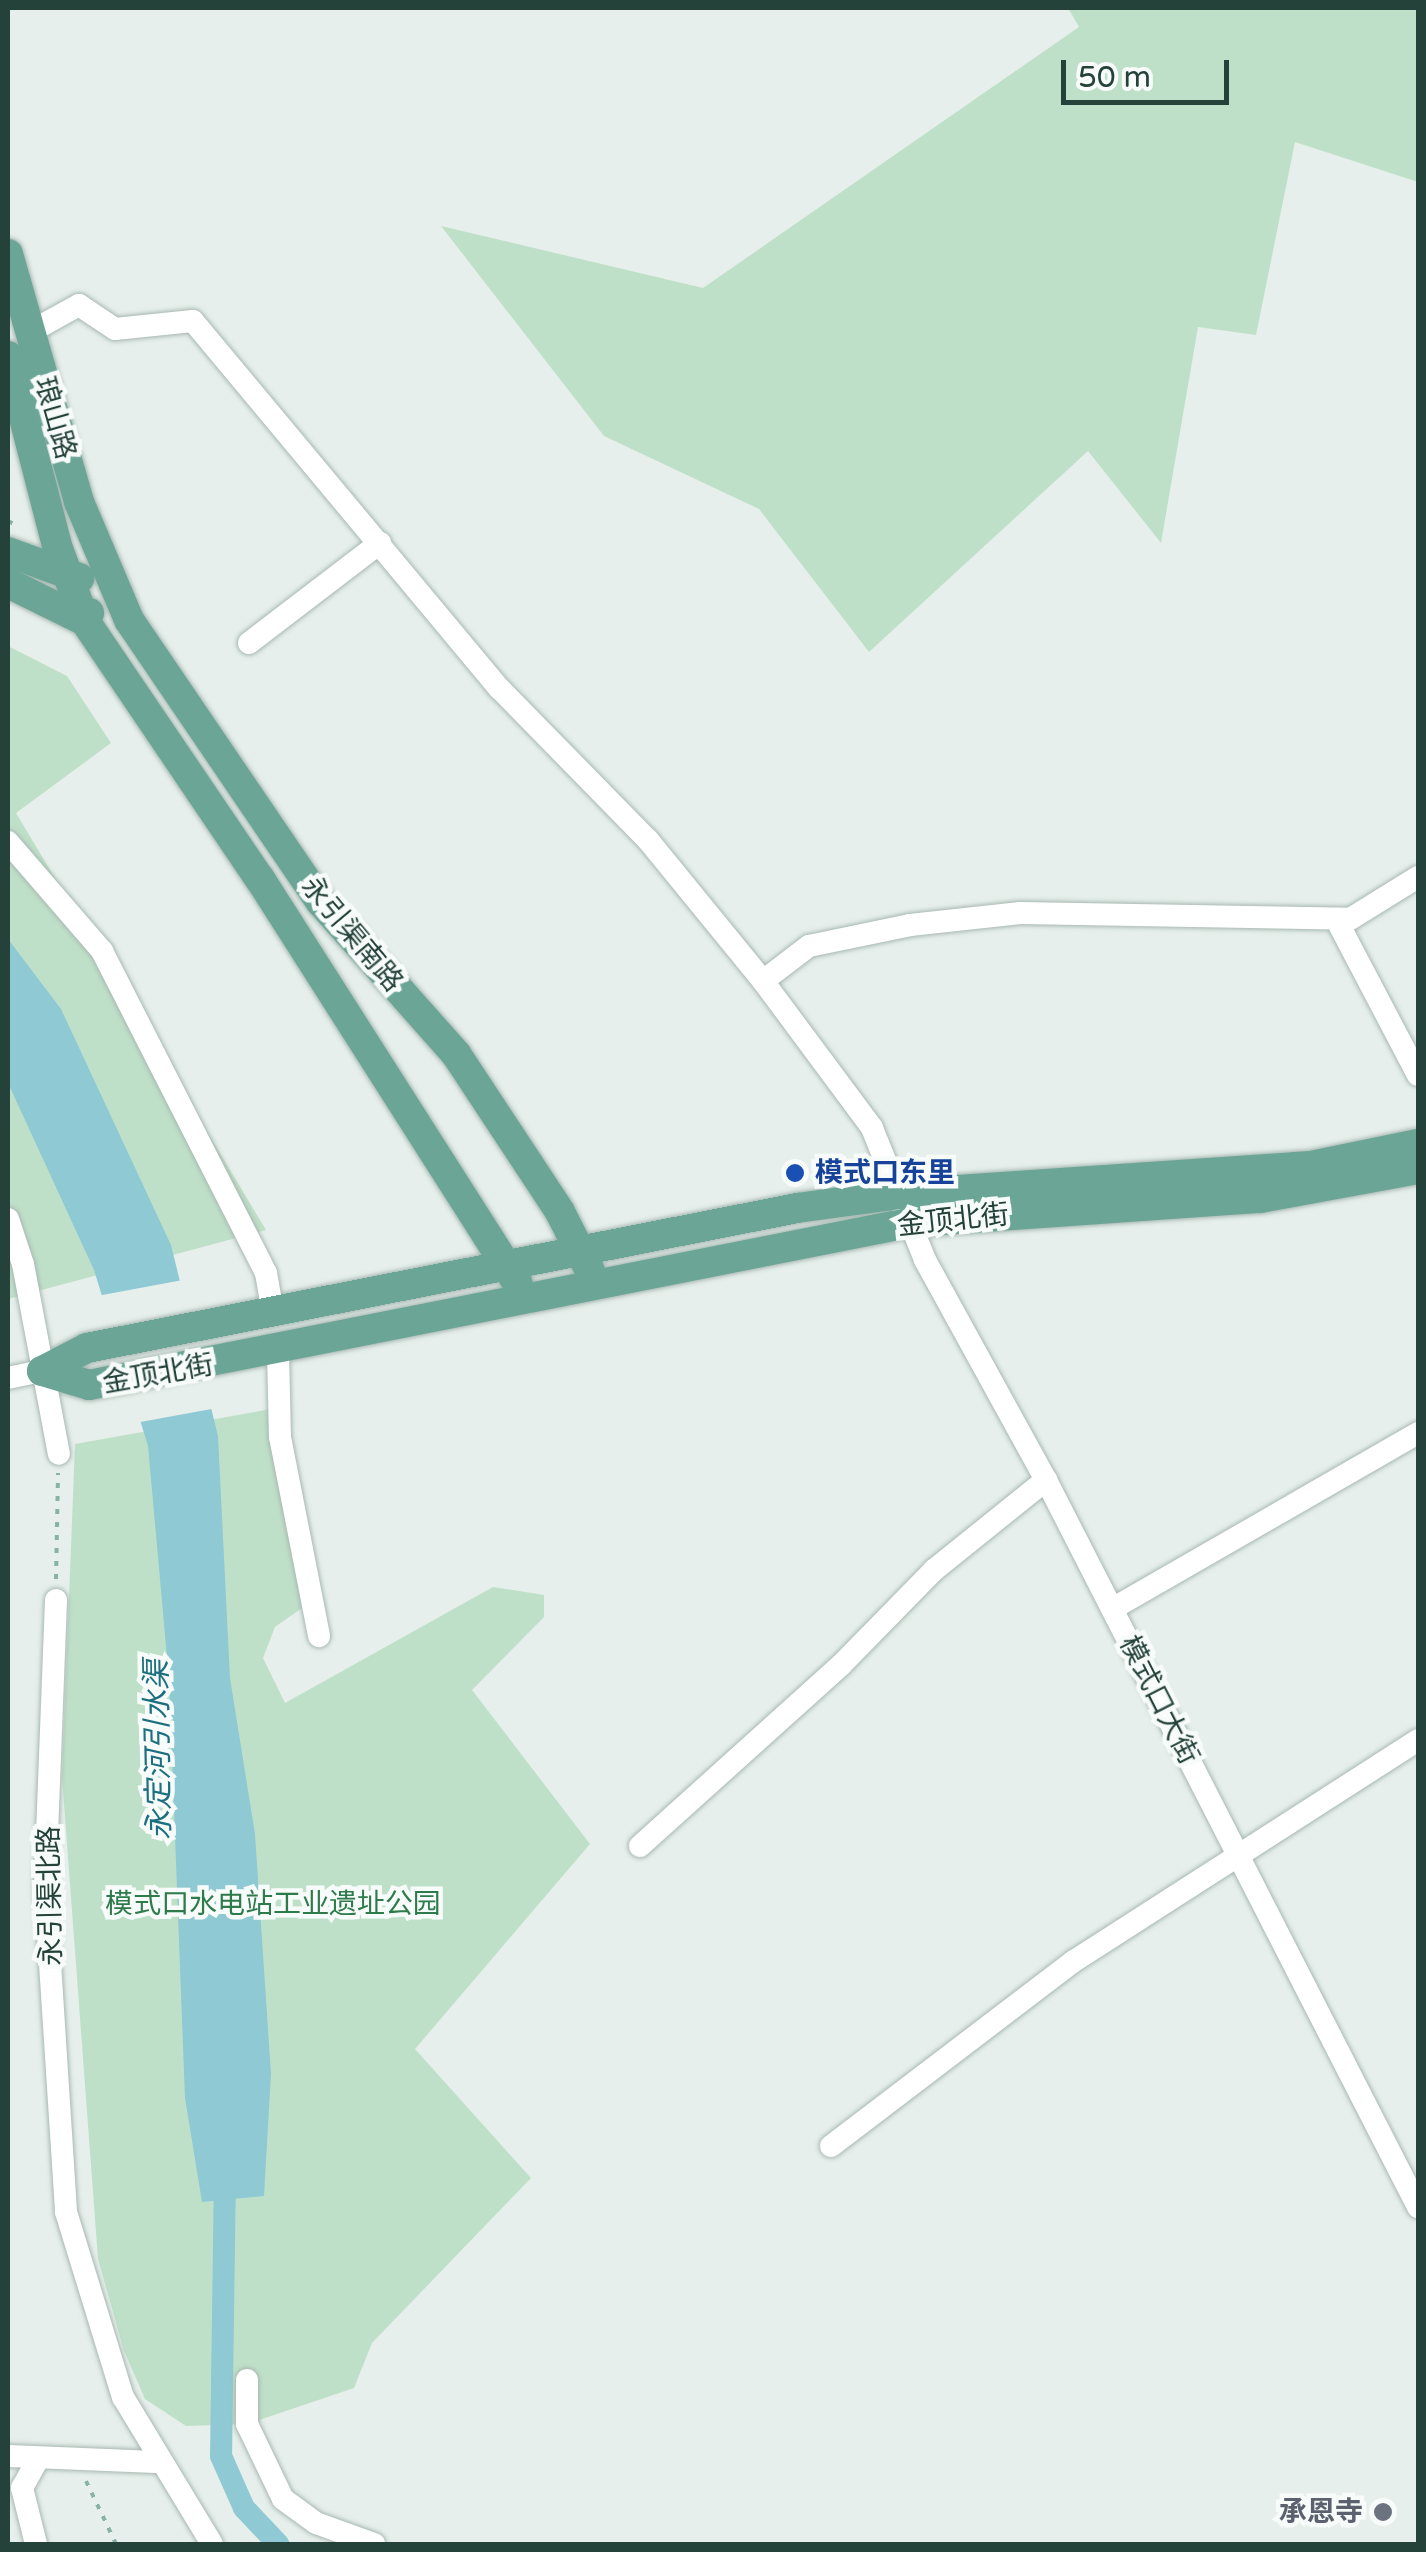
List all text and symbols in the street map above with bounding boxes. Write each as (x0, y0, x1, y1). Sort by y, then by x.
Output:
scale bar (1066, 40, 1234, 102)
text: 50 m (1078, 59, 1151, 96)
street label: 琅山路 (27, 373, 83, 463)
street label: 永引渠南路 (294, 870, 410, 998)
place label: 模式口东里 (815, 1156, 955, 1190)
marker: 模式口东里 (784, 1162, 806, 1184)
street label: 金顶北街 (896, 1197, 1010, 1243)
street label: 金顶北街 (100, 1348, 216, 1400)
street label: 模式口大街 (1112, 1630, 1206, 1770)
water label: 永定河引水渠 (139, 1660, 179, 1840)
street label: 永引渠北路 (32, 1826, 68, 1966)
park label: 模式口水电站工业遗址公园 (105, 1887, 441, 1921)
place label: 承恩寺 (1279, 2495, 1363, 2529)
marker: 承恩寺 (1372, 2501, 1394, 2523)

